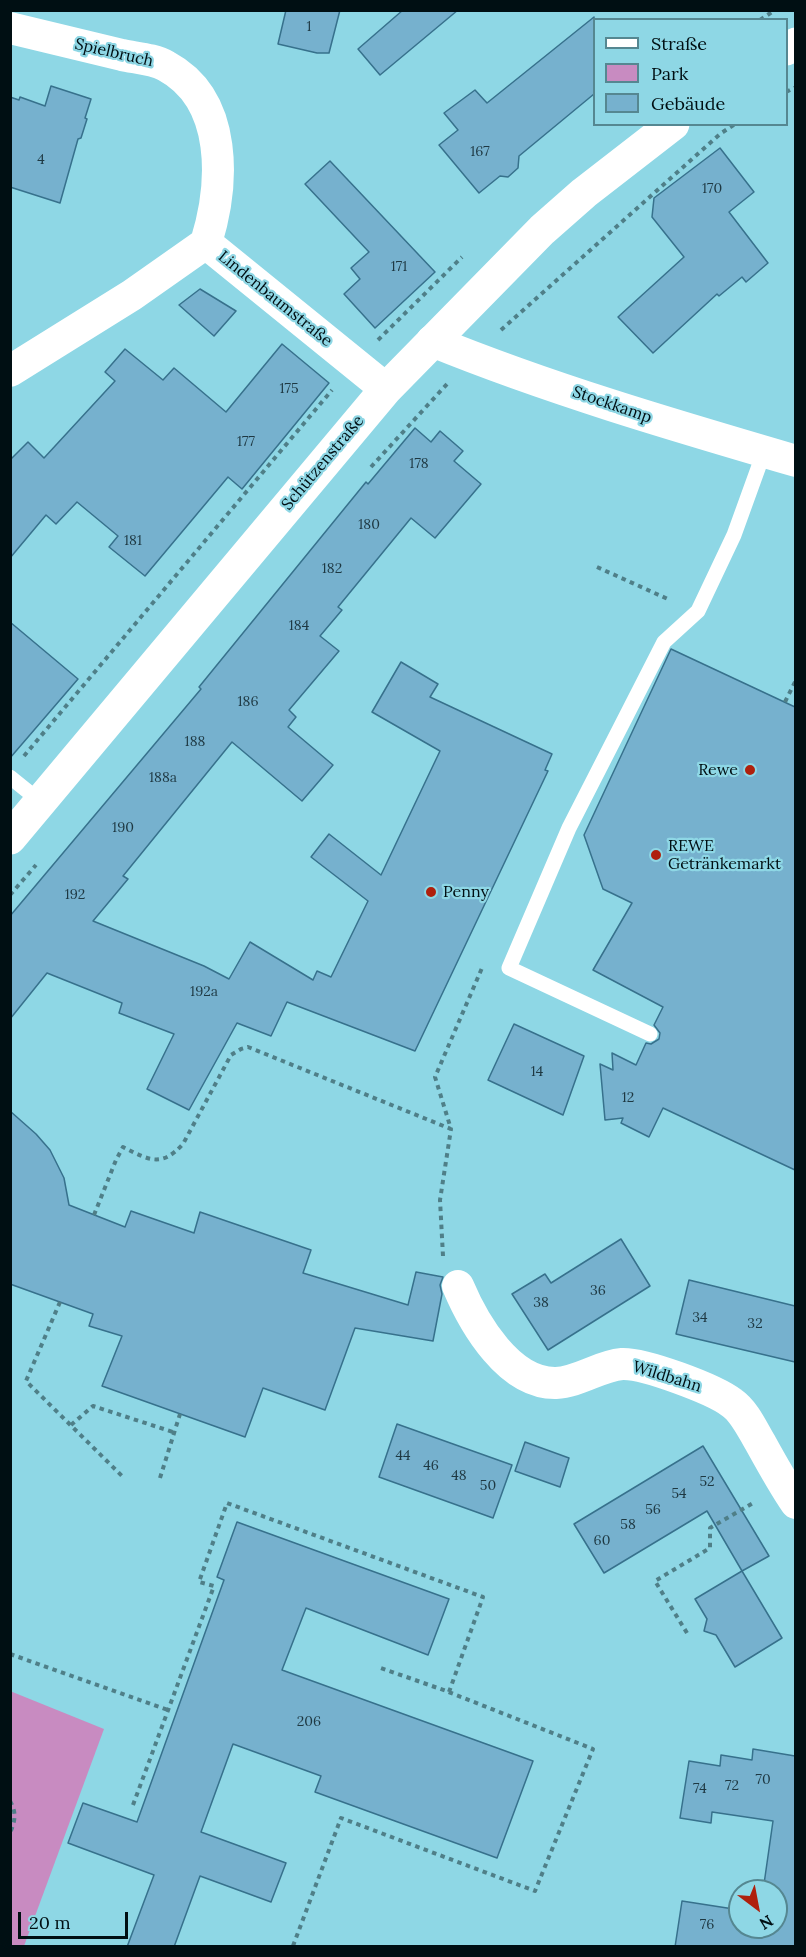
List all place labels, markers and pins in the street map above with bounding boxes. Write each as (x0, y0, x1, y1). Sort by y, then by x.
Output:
place label: Rewe (698, 760, 738, 780)
marker: Rewe (743, 763, 757, 777)
place label: REWE Getränkemarkt (668, 836, 781, 874)
marker: REWE Getränkemarkt (649, 848, 663, 862)
place label: Penny (443, 882, 489, 902)
marker: Penny (424, 885, 438, 899)

